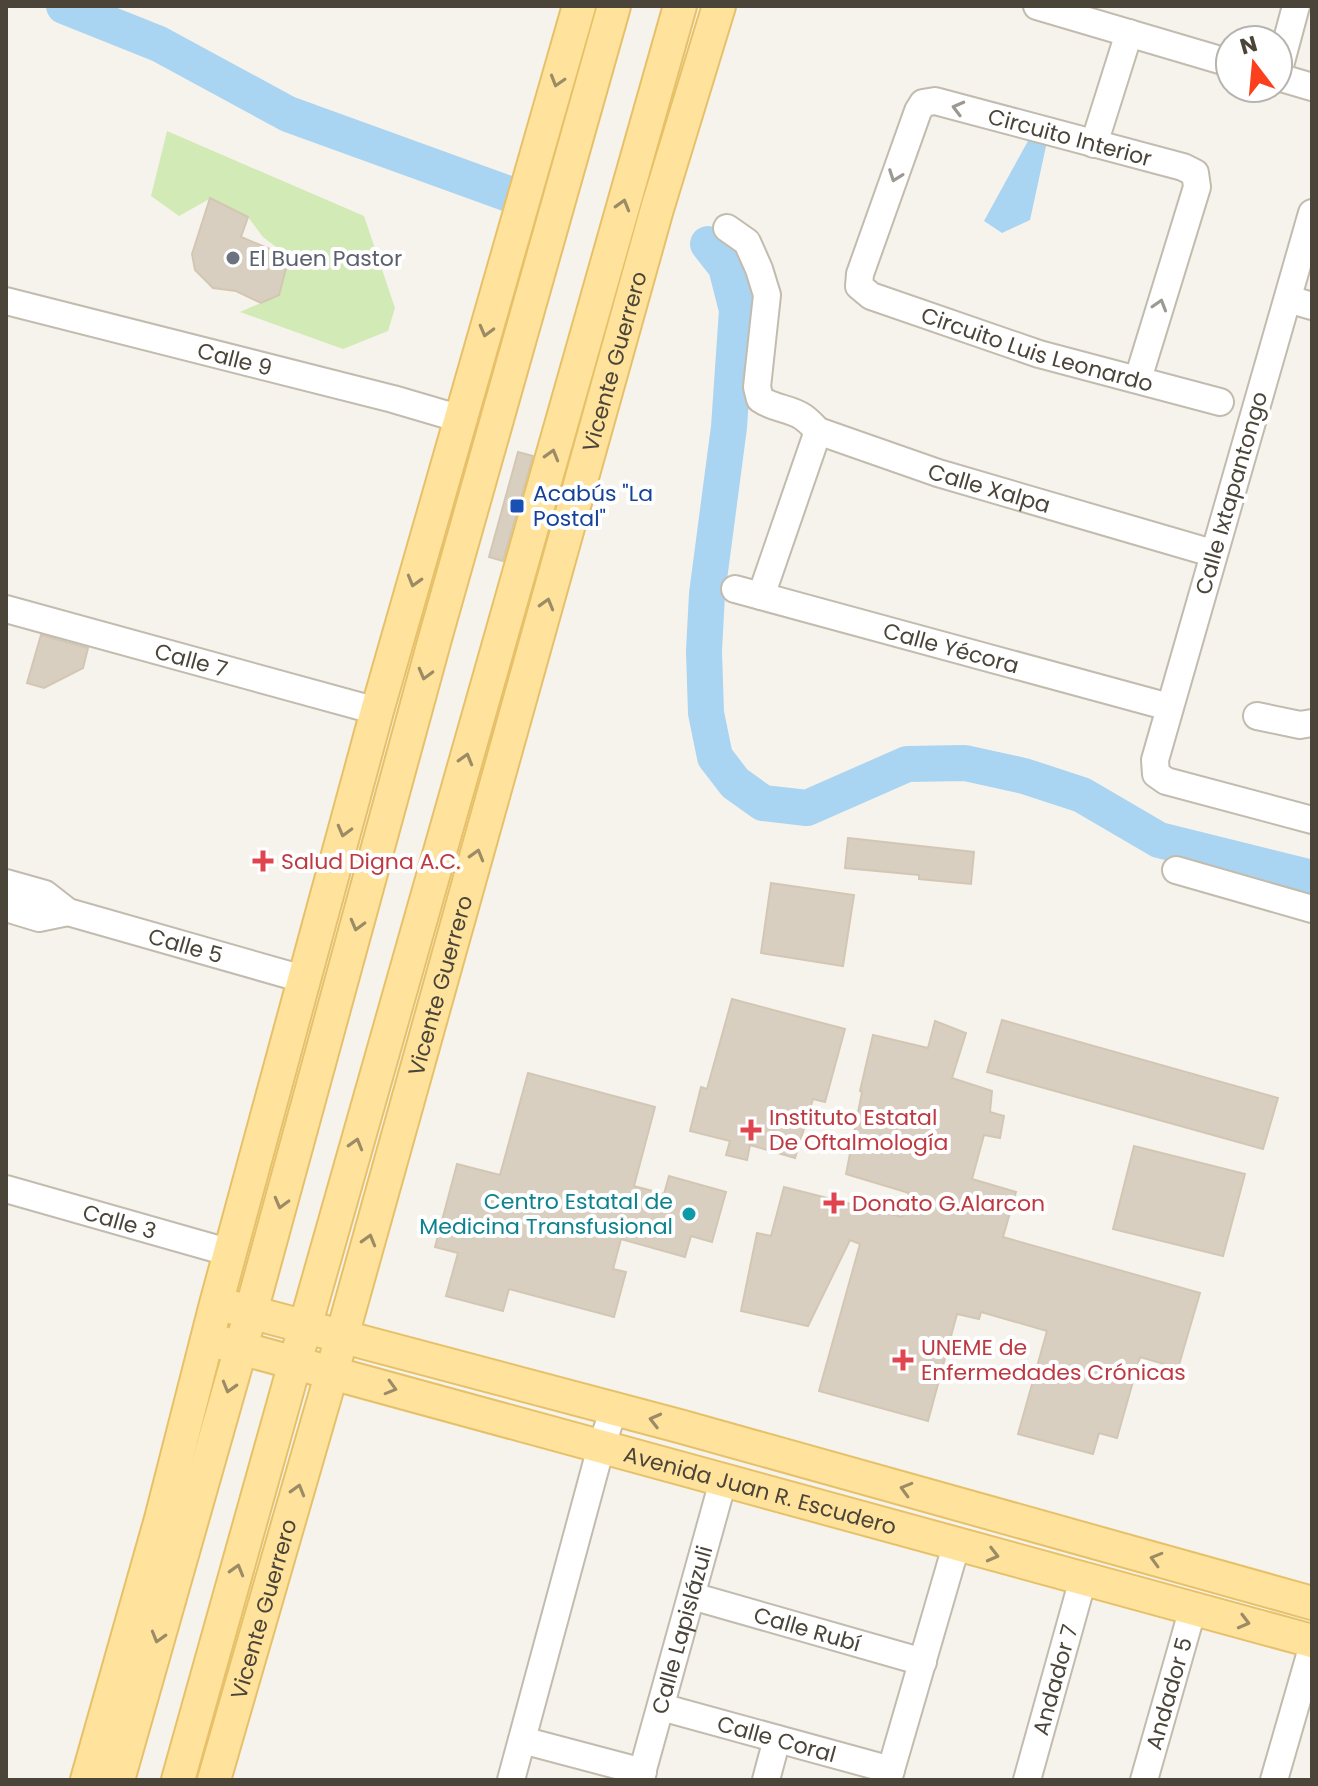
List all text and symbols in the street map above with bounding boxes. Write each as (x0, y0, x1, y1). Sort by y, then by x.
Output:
north arrow (1214, 24, 1294, 104)
text: N (1236, 28, 1261, 62)
one-way arrow (550, 73, 566, 87)
one-way arrow (952, 100, 966, 117)
street label: Circuito Interior (984, 101, 1155, 174)
one-way arrow (888, 168, 904, 182)
one-way arrow (614, 198, 630, 212)
place label: El Buen Pastor (249, 243, 402, 274)
marker: El Buen Pastor (224, 249, 242, 267)
street label: Vicente Guerrero (575, 268, 655, 455)
one-way arrow (1151, 298, 1167, 312)
street label: Circuito Luis Leonardo (917, 299, 1157, 400)
one-way arrow (479, 323, 495, 337)
street label: Calle 9 (194, 335, 275, 384)
street label: Calle Ixtapantongo (1188, 388, 1275, 598)
one-way arrow (543, 449, 559, 462)
street label: Calle Xalpa (924, 456, 1054, 521)
place label: Acabús "La Postal" (533, 478, 653, 534)
marker: Acabús "La Postal" (508, 497, 526, 515)
one-way arrow (407, 573, 424, 587)
one-way arrow (538, 598, 554, 612)
street label: Calle Yécora (880, 615, 1022, 681)
street label: Calle 7 (151, 636, 231, 685)
one-way arrow (418, 666, 434, 680)
one-way arrow (456, 752, 473, 766)
one-way arrow (336, 823, 353, 837)
place label: Salud Digna A.C. (281, 846, 461, 877)
one-way arrow (468, 848, 484, 862)
marker: Salud Digna A.C. (252, 850, 274, 872)
street label: Vicente Guerrero (401, 892, 480, 1079)
one-way arrow (349, 917, 366, 931)
street label: Calle 5 (145, 921, 226, 971)
place label: Instituto Estatal De Oftalmología (769, 1102, 948, 1158)
marker: Instituto Estatal De Oftalmología (740, 1119, 762, 1141)
one-way arrow (347, 1137, 364, 1151)
place label: Centro Estatal de Medicina Transfusional (419, 1186, 673, 1242)
place label: Donato G.Alarcon (852, 1188, 1045, 1219)
marker: Donato G.Alarcon (823, 1192, 845, 1214)
one-way arrow (274, 1195, 290, 1209)
street label: Calle 3 (79, 1197, 160, 1247)
marker: Centro Estatal de Medicina Transfusional (680, 1205, 698, 1223)
one-way arrow (360, 1233, 376, 1247)
place label: UNEME de Enfermedades Crónicas (921, 1332, 1186, 1388)
marker: UNEME de Enfermedades Crónicas (892, 1349, 914, 1371)
one-way arrow (384, 1379, 398, 1396)
one-way arrow (222, 1380, 238, 1394)
one-way arrow (649, 1412, 662, 1429)
street label: Avenida Juan R. Escudero (620, 1439, 900, 1543)
one-way arrow (899, 1482, 913, 1498)
one-way arrow (289, 1484, 305, 1498)
street label: Vicente Guerrero (223, 1515, 305, 1703)
street label: Calle Lapislázuli (644, 1542, 720, 1718)
one-way arrow (985, 1545, 999, 1562)
one-way arrow (1150, 1551, 1164, 1568)
one-way arrow (228, 1564, 245, 1578)
street label: Calle Rubí (750, 1599, 864, 1659)
one-way arrow (1236, 1613, 1250, 1630)
street label: Andador 7 (1025, 1621, 1086, 1739)
one-way arrow (151, 1630, 168, 1644)
street label: Andador 5 (1138, 1634, 1200, 1753)
street label: Calle Coral (714, 1708, 839, 1770)

